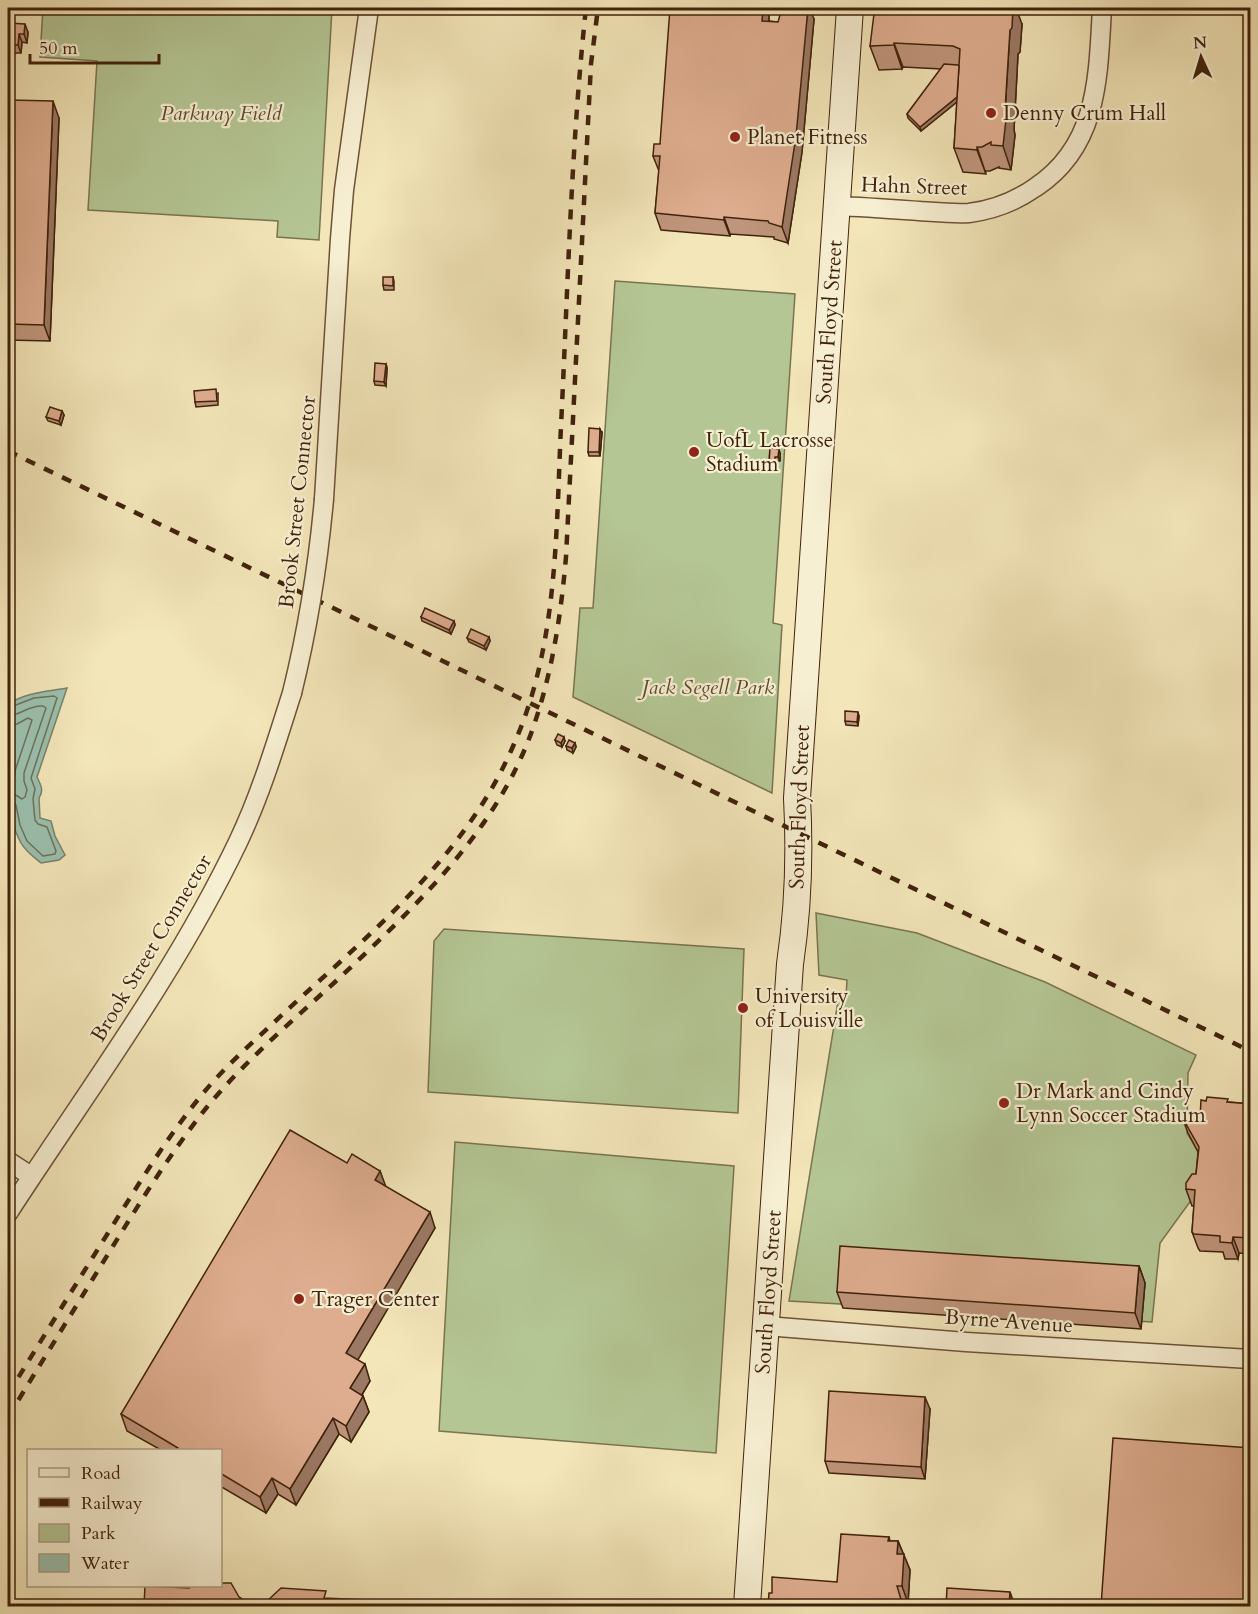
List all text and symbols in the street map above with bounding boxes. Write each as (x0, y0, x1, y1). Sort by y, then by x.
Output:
scale bar (30, 27, 159, 65)
north arrow (1171, 27, 1231, 87)
text: N (1192, 32, 1208, 54)
text: 50 m (39, 36, 78, 61)
park label: Parkway Field (160, 99, 282, 128)
place label: Denny Crum Hall (1003, 99, 1166, 128)
marker: Denny Crum Hall (984, 106, 998, 120)
place label: Planet Fitness (747, 123, 868, 152)
marker: Planet Fitness (728, 130, 742, 144)
street label: Hahn Street (860, 170, 968, 203)
street label: South Floyd Street (809, 239, 850, 405)
street label: Brook Street Connector (272, 394, 323, 610)
place label: UofL Lacrosse Stadium (706, 426, 833, 479)
marker: UofL Lacrosse Stadium (687, 445, 701, 459)
park label: Jack Segell Park (637, 673, 775, 702)
street label: South Floyd Street (782, 724, 817, 890)
street label: Brook Street Connector (84, 849, 219, 1047)
place label: University of Louisville (755, 982, 864, 1035)
marker: University of Louisville (736, 1001, 750, 1015)
place label: Dr Mark and Cindy Lynn Soccer Stadium (1016, 1077, 1206, 1130)
marker: Dr Mark and Cindy Lynn Soccer Stadium (997, 1096, 1011, 1110)
street label: South Floyd Street (748, 1209, 789, 1375)
place label: Trager Center (311, 1285, 439, 1314)
marker: Trager Center (292, 1292, 306, 1306)
street label: Byrne Avenue (944, 1303, 1074, 1340)
legend (27, 1449, 222, 1587)
text: Road (81, 1461, 121, 1486)
text: Railway (81, 1491, 143, 1516)
text: Park (81, 1521, 116, 1546)
text: Water (80, 1551, 130, 1576)

